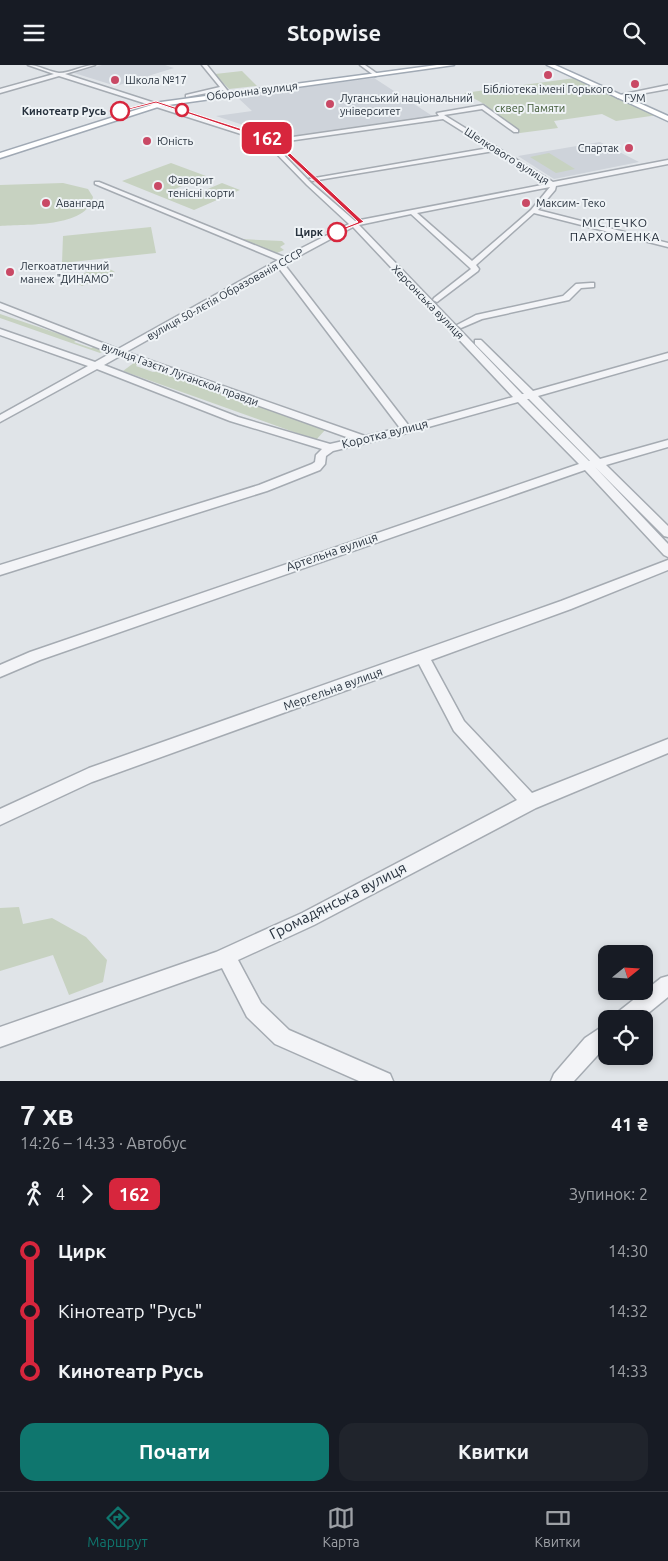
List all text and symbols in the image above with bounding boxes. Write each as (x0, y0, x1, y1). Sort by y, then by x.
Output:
icon: menu (20, 19, 48, 47)
icon: search (620, 19, 648, 47)
text: Stopwise (287, 20, 381, 45)
marker: Бібліотека імені Горького (542, 69, 554, 81)
marker: Школа №17 (109, 74, 121, 86)
place label: Школа №17 (125, 74, 187, 86)
marker: ГУМ (629, 78, 641, 90)
street label: Оборонна вулиця (206, 79, 298, 103)
place label: Бібліотека імені Горького (483, 83, 613, 95)
place label: Луганський національний університет (340, 92, 473, 117)
place label: ГУМ (624, 92, 646, 104)
marker: Луганський національний університет (324, 98, 336, 110)
marker: Кинотеатр Русь (110, 101, 130, 121)
park label: сквер Памяти (495, 102, 565, 114)
unlabelled marker (175, 103, 189, 117)
place label: Кинотеатр Русь (22, 105, 106, 117)
line badge: 162 (238, 122, 296, 154)
street label: Шелкового вулиця (463, 125, 551, 187)
text: 162 (252, 128, 282, 148)
marker: Юність (141, 135, 153, 147)
place label: Юність (157, 135, 193, 147)
place label: Спартак (578, 142, 619, 154)
marker: Спартак (623, 142, 635, 154)
place label: Фаворит тенісні корти (168, 174, 235, 199)
marker: Фаворит тенісні корти (152, 180, 164, 192)
marker: Авангард (40, 197, 52, 209)
place label: Авангард (56, 197, 105, 209)
marker: Максим- Теко (520, 197, 532, 209)
place label: Максим- Теко (536, 197, 606, 209)
district label: МІСТЕЧКО ПАРХОМЕНКА (570, 216, 660, 243)
marker: Цирк (327, 222, 347, 242)
place label: Цирк (295, 226, 324, 238)
street label: вулиця 50-лєтія Образованія СССР (145, 246, 306, 342)
place label: Легкоатлетичний манеж "ДИНАМО" (20, 260, 113, 285)
street label: Херсонська вулиця (390, 263, 466, 341)
marker: Легкоатлетичний манеж "ДИНАМО" (4, 266, 16, 278)
street label: вулиця Газєти Луганской правди (100, 340, 260, 408)
street label: Коротка вулиця (340, 417, 429, 451)
street label: Артельна вулиця (284, 530, 379, 573)
street label: Мергельна вулиця (282, 665, 384, 713)
street label: Громадянська вулиця (266, 859, 409, 942)
north arrow (598, 945, 652, 1000)
map controls (598, 945, 653, 1065)
button: locate (598, 1010, 653, 1065)
text: 7 хв (20, 1099, 74, 1130)
text: 41 ₴ (611, 1113, 648, 1135)
text: 14:26 – 14:33 · Автобус (20, 1134, 187, 1152)
icon: walk (20, 1180, 48, 1208)
icon: forward (73, 1180, 101, 1208)
text: 162 (119, 1184, 150, 1204)
text: 4 (56, 1185, 65, 1203)
text: Зупинок: 2 (569, 1185, 648, 1203)
text: Цирк (58, 1240, 106, 1262)
text: 14:30 (608, 1242, 648, 1260)
text: Кінотеатр "Русь" (58, 1300, 202, 1322)
text: 14:32 (608, 1302, 648, 1320)
text: Кинотеатр Русь (58, 1360, 203, 1382)
text: 14:33 (608, 1362, 648, 1380)
button: Почати (20, 1423, 329, 1481)
button: Квитки (339, 1423, 648, 1481)
tab: Маршрут (87, 1504, 148, 1550)
tab: Карта (322, 1504, 360, 1550)
tab: Квитки (534, 1504, 581, 1550)

